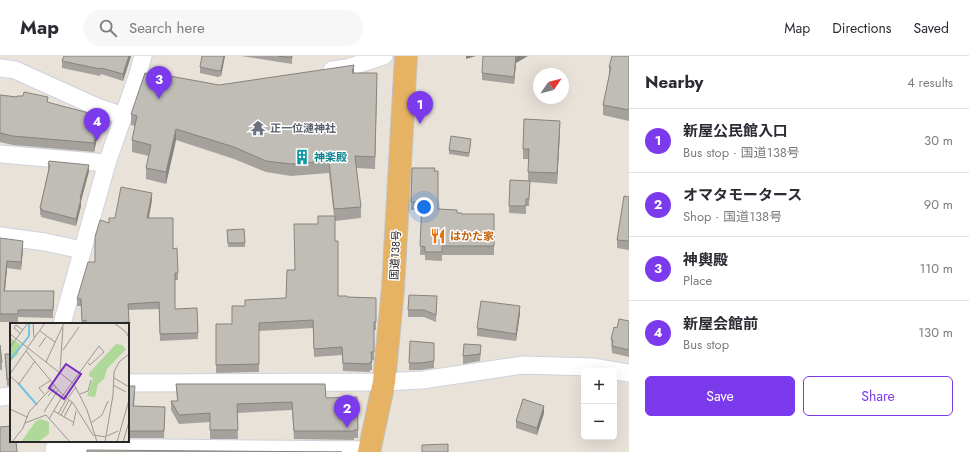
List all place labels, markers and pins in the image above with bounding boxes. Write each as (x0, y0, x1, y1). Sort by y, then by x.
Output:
pin: 3 (146, 66, 172, 99)
pin: 1 (407, 91, 433, 124)
pin: 4 (84, 108, 110, 141)
temple icon: 正一位漣神社 (249, 119, 267, 137)
place label: 正一位漣神社 (270, 120, 336, 136)
building icon: 神楽殿 (293, 148, 311, 166)
place label: 神楽殿 (314, 149, 347, 165)
restaurant icon: はかた家 (429, 227, 447, 245)
place label: はかた家 (450, 228, 494, 244)
pin: 2 (334, 395, 360, 428)

